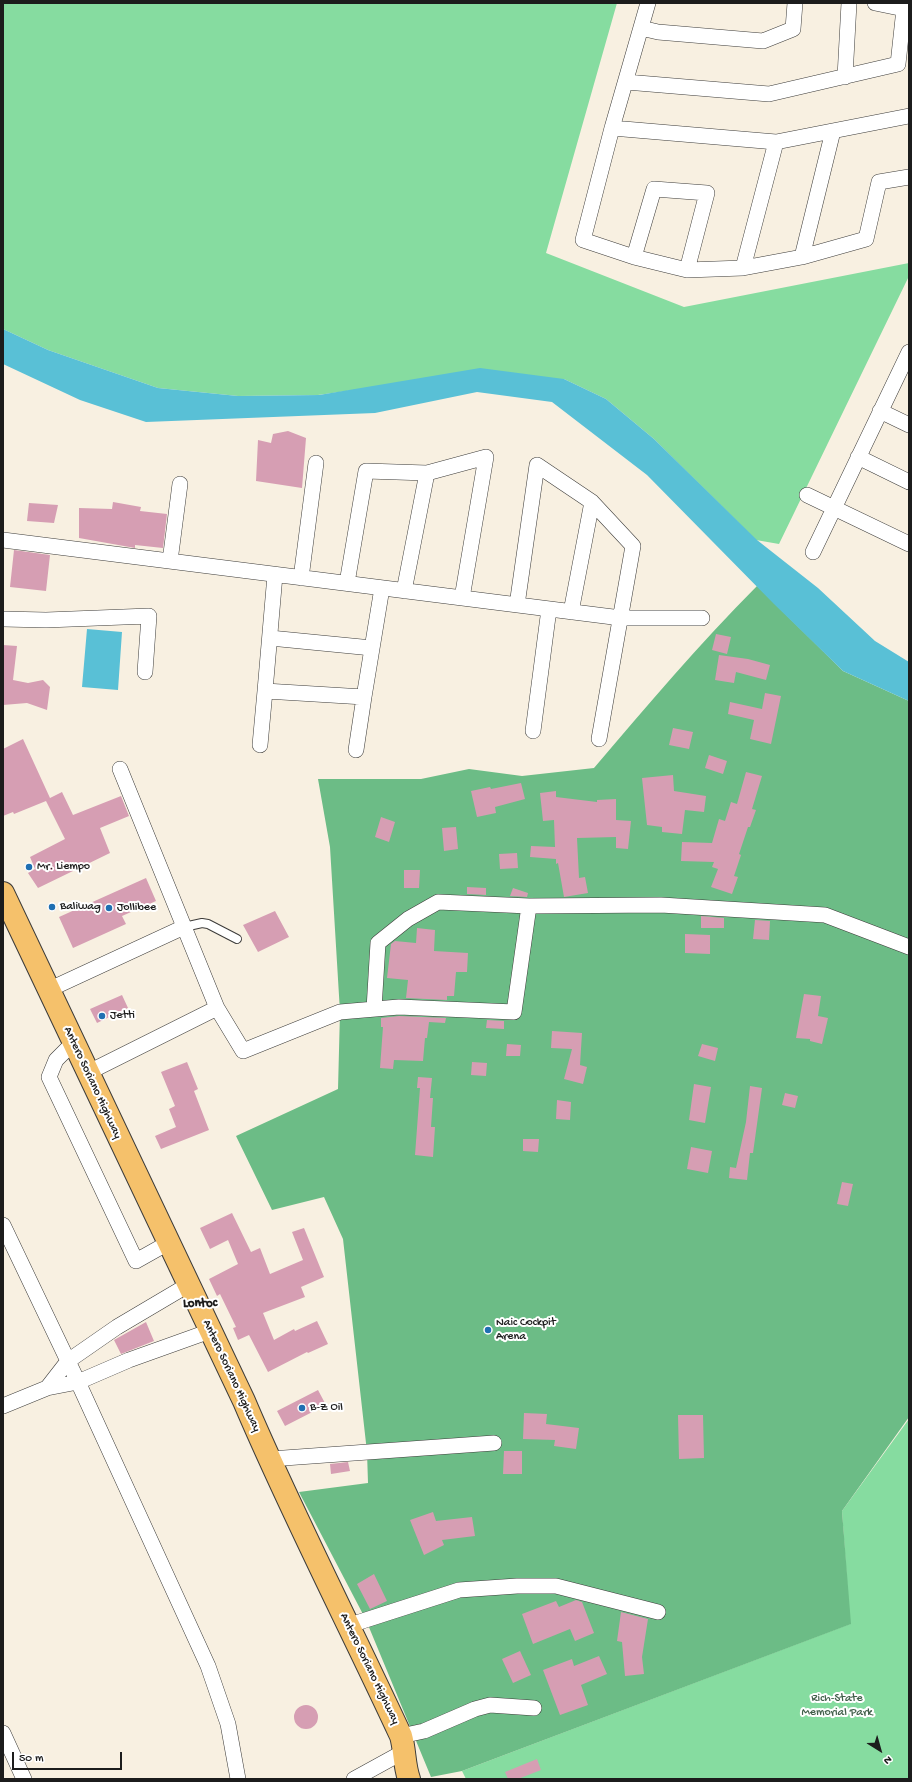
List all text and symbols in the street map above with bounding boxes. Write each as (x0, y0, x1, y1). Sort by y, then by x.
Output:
place label: Mr. Liempo (37, 860, 90, 874)
marker: Mr. Liempo (24, 862, 34, 872)
place label: Baliwag (60, 900, 101, 914)
place label: Jollibee (117, 901, 156, 915)
marker: Baliwag (47, 902, 57, 912)
marker: Jollibee (104, 903, 114, 913)
place label: Jetti (110, 1009, 135, 1023)
marker: Jetti (97, 1011, 107, 1021)
street label: Antero Soriano Highway (60, 1025, 124, 1141)
district label: Lontoc (183, 1296, 217, 1312)
place label: Naic Cockpit Arena (496, 1316, 556, 1344)
street label: Antero Soriano Highway (199, 1318, 263, 1434)
marker: Naic Cockpit Arena (483, 1325, 493, 1335)
place label: B-Z Oil (310, 1401, 343, 1415)
marker: B-Z Oil (297, 1403, 307, 1413)
street label: Antero Soriano Highway (336, 1611, 402, 1727)
park label: Rich-State Memorial Park (801, 1692, 873, 1720)
north arrow (860, 1730, 900, 1770)
scale bar (14, 1744, 124, 1770)
text: 50 m (19, 1752, 44, 1766)
text: N (881, 1753, 894, 1767)

